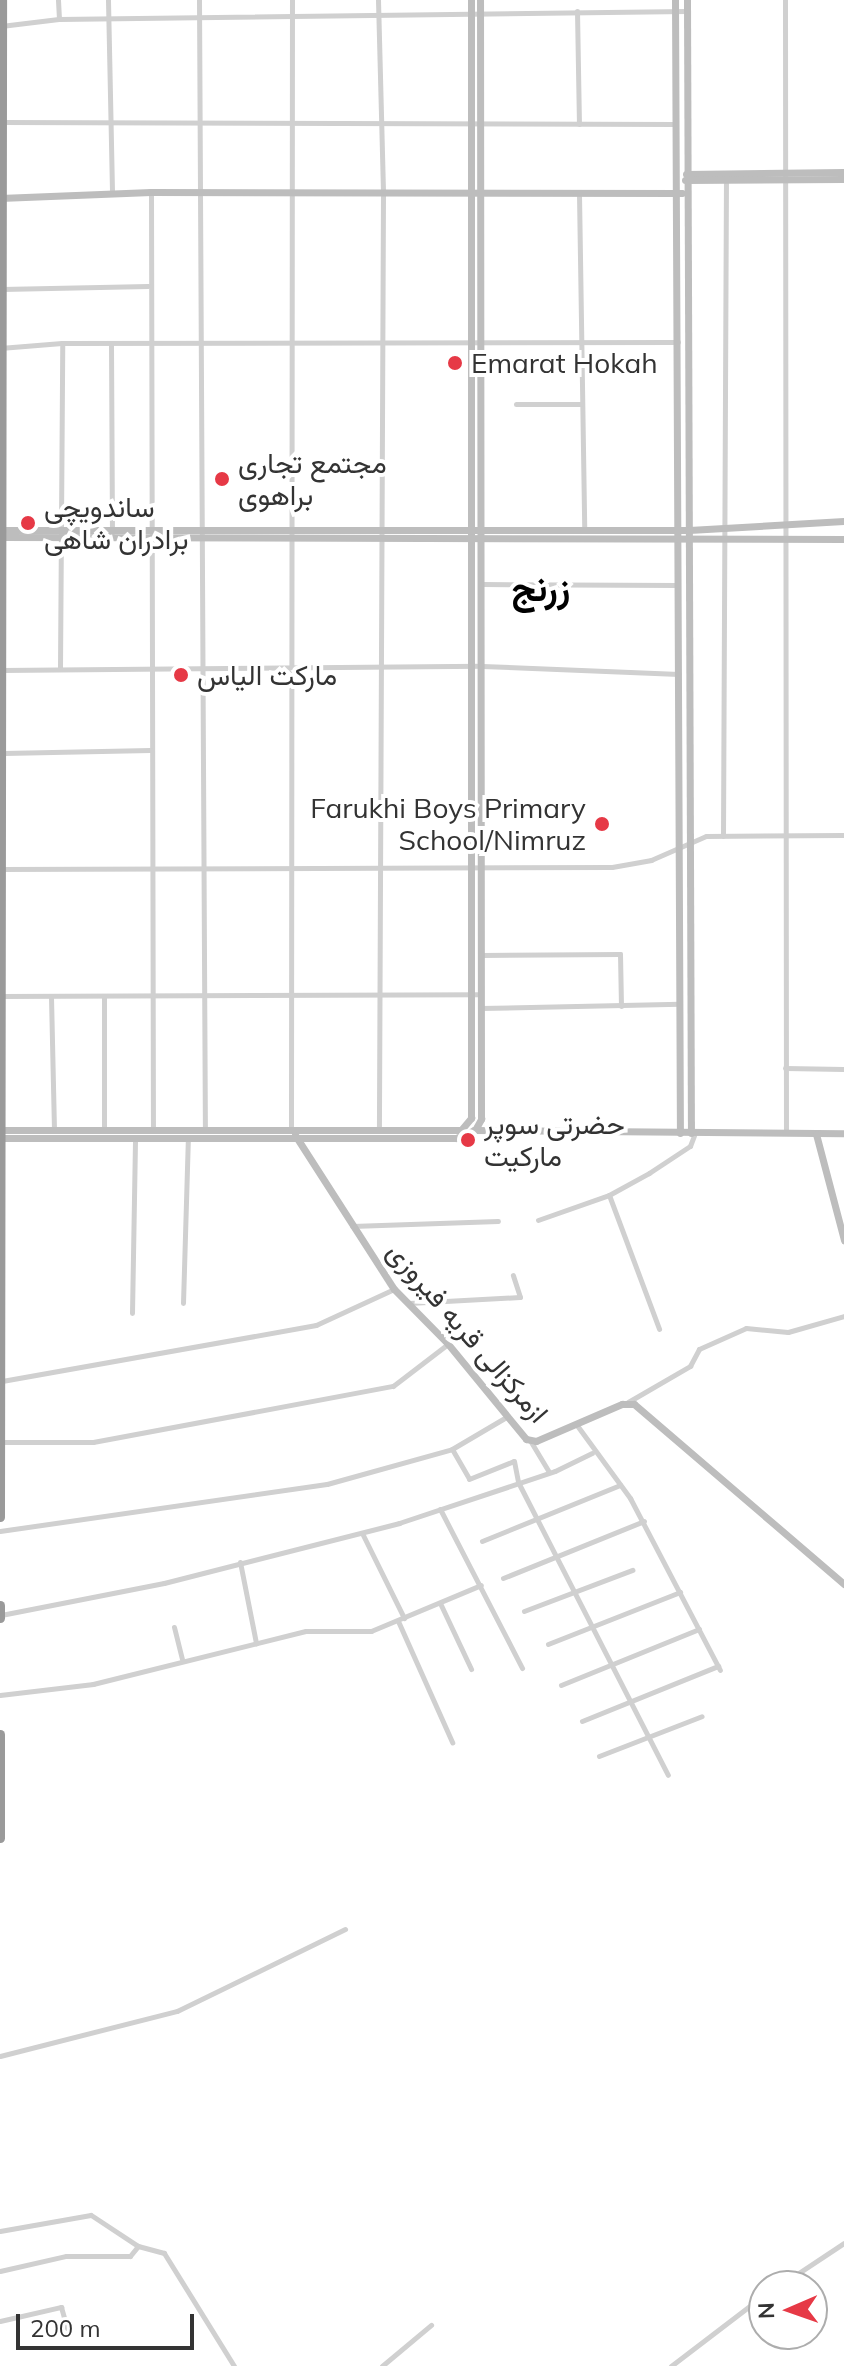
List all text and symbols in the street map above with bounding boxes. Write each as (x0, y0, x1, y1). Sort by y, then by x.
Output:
place label: Emarat Hokah (471, 346, 658, 380)
marker: Emarat Hokah (446, 354, 464, 372)
place label: مجتمع تجاری براهوی (238, 446, 387, 512)
marker: مجتمع تجاری براهوی (213, 470, 231, 488)
place label: ساندویچی برادران شاهی (44, 490, 189, 556)
marker: ساندویچی برادران شاهی (19, 514, 37, 532)
district label: زرنج (512, 566, 570, 610)
place label: مارکت الیاس (197, 658, 337, 692)
marker: مارکت الیاس (172, 666, 190, 684)
place label: Farukhi Boys Primary School/Nimruz (310, 791, 586, 857)
marker: Farukhi Boys Primary School/Nimruz (593, 815, 611, 833)
place label: حضرتی سوپر مارکیت (484, 1107, 625, 1173)
marker: حضرتی سوپر مارکیت (459, 1131, 477, 1149)
street label: ازمرکزالی قریه فیروزی (380, 1235, 556, 1429)
north arrow (748, 2270, 828, 2350)
scale bar (20, 2298, 198, 2348)
text: N (752, 2302, 780, 2320)
text: 200 m (30, 2313, 101, 2343)

